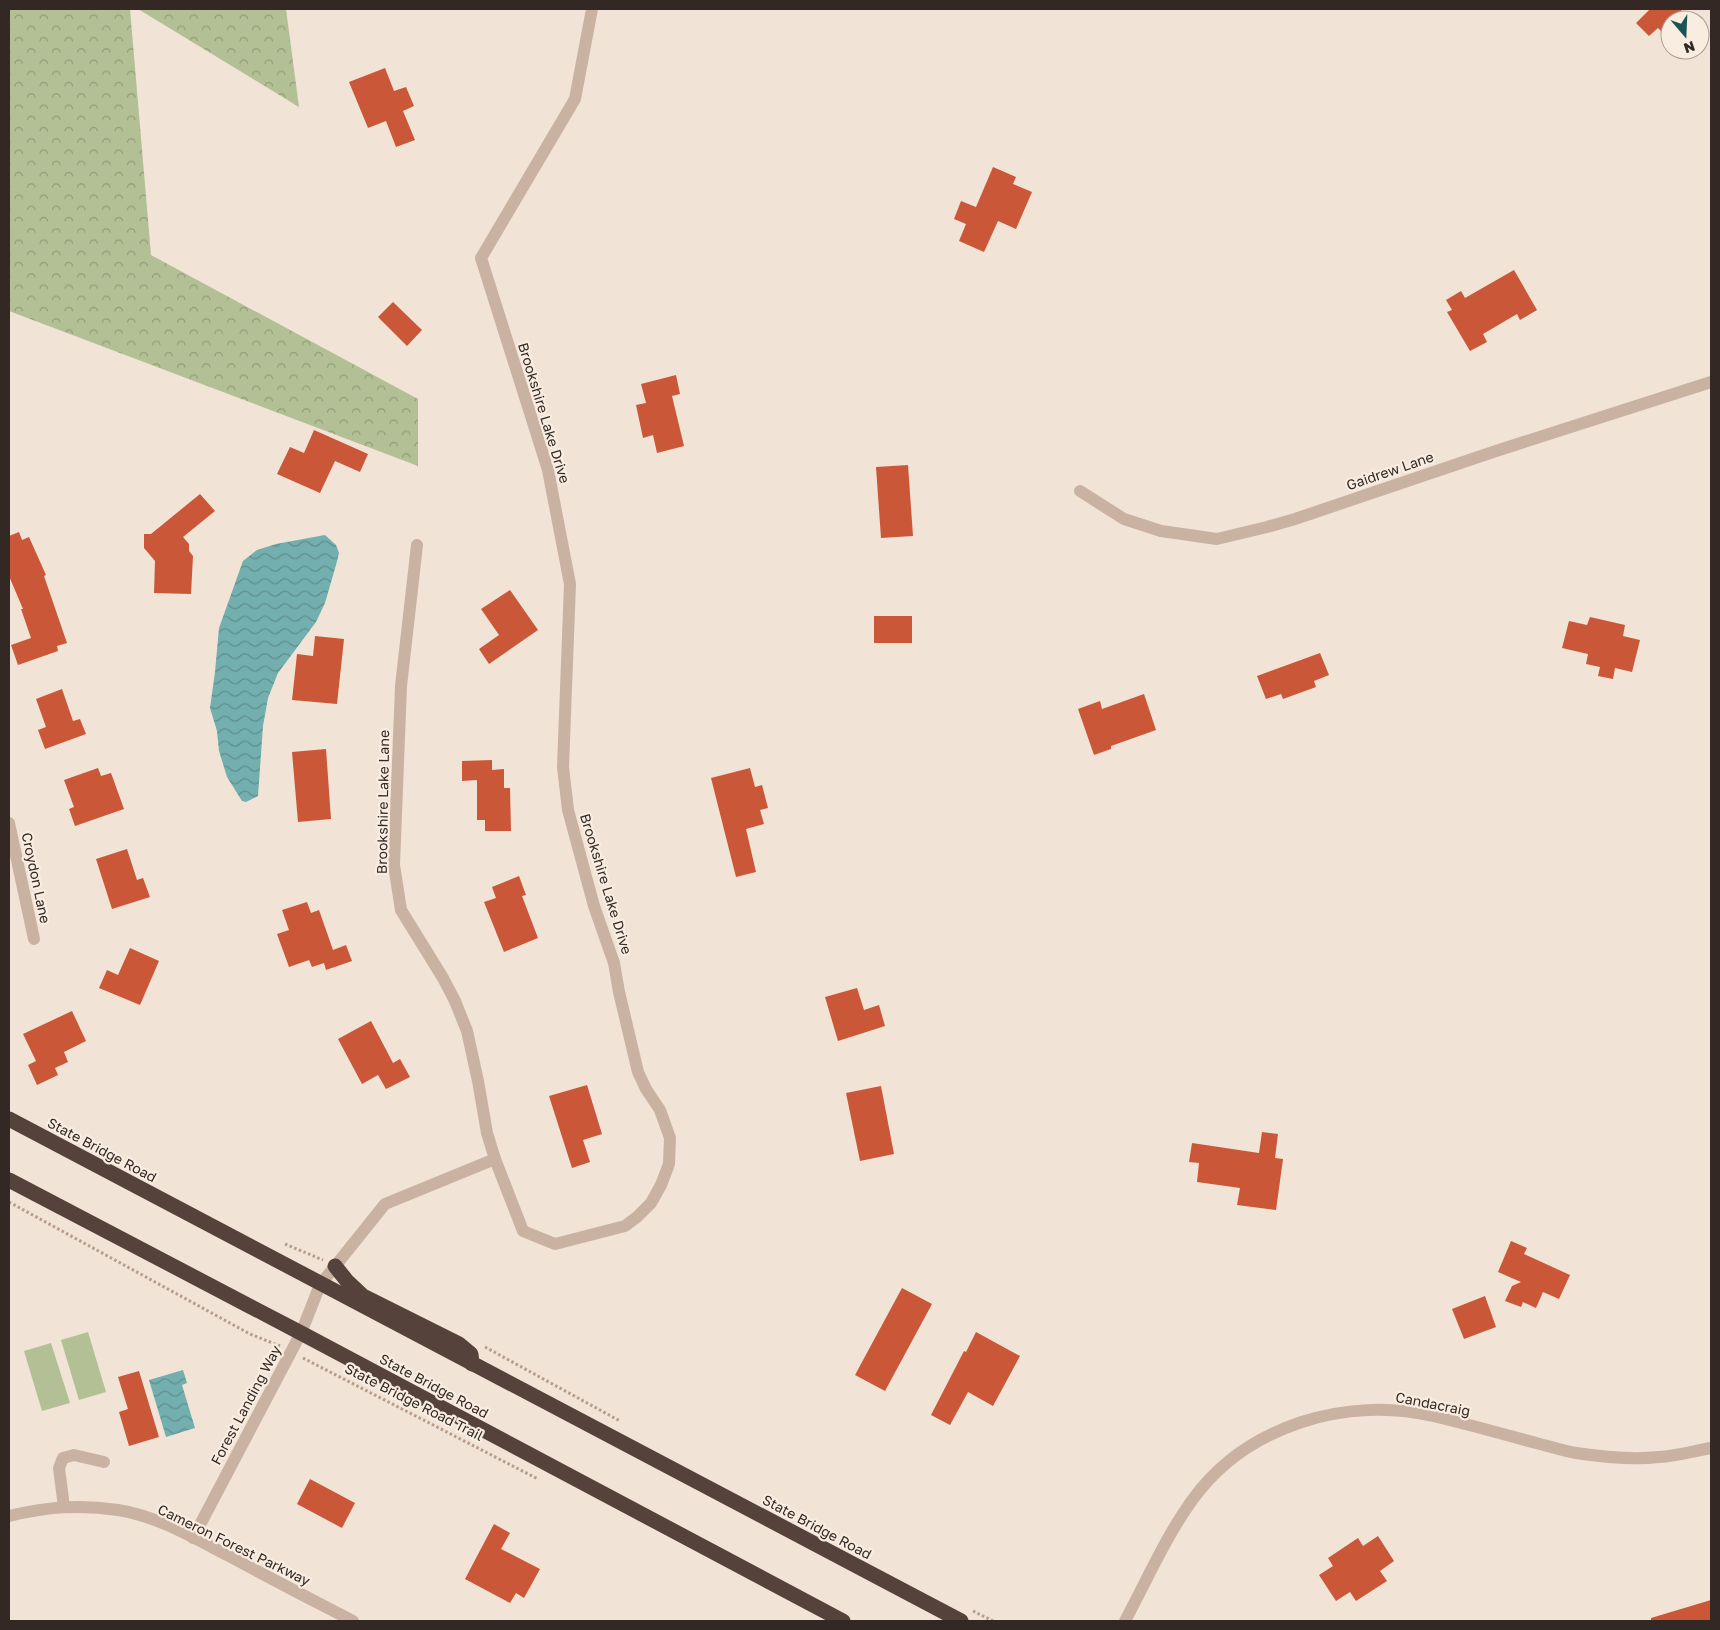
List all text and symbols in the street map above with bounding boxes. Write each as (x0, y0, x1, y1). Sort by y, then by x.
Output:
north arrow (1660, 10, 1710, 60)
text: N (1682, 38, 1697, 58)
street label: Brookshire Lake Drive (515, 341, 574, 485)
street label: Gaidrew Lane (1344, 448, 1436, 493)
street label: Brookshire Lake Lane (373, 730, 392, 874)
street label: Brookshire Lake Drive (577, 812, 636, 956)
street label: Croydon Lane (19, 831, 54, 925)
street label: State Bridge Road (45, 1114, 160, 1185)
street label: Forest Landing Way (207, 1342, 284, 1467)
street label: State Bridge Road (377, 1350, 492, 1421)
street label: State Bridge Road Trail (342, 1359, 486, 1444)
street label: Candacraig (1394, 1388, 1472, 1419)
street label: State Bridge Road (760, 1491, 875, 1562)
street label: Cameron Forest Parkway (155, 1500, 313, 1589)

